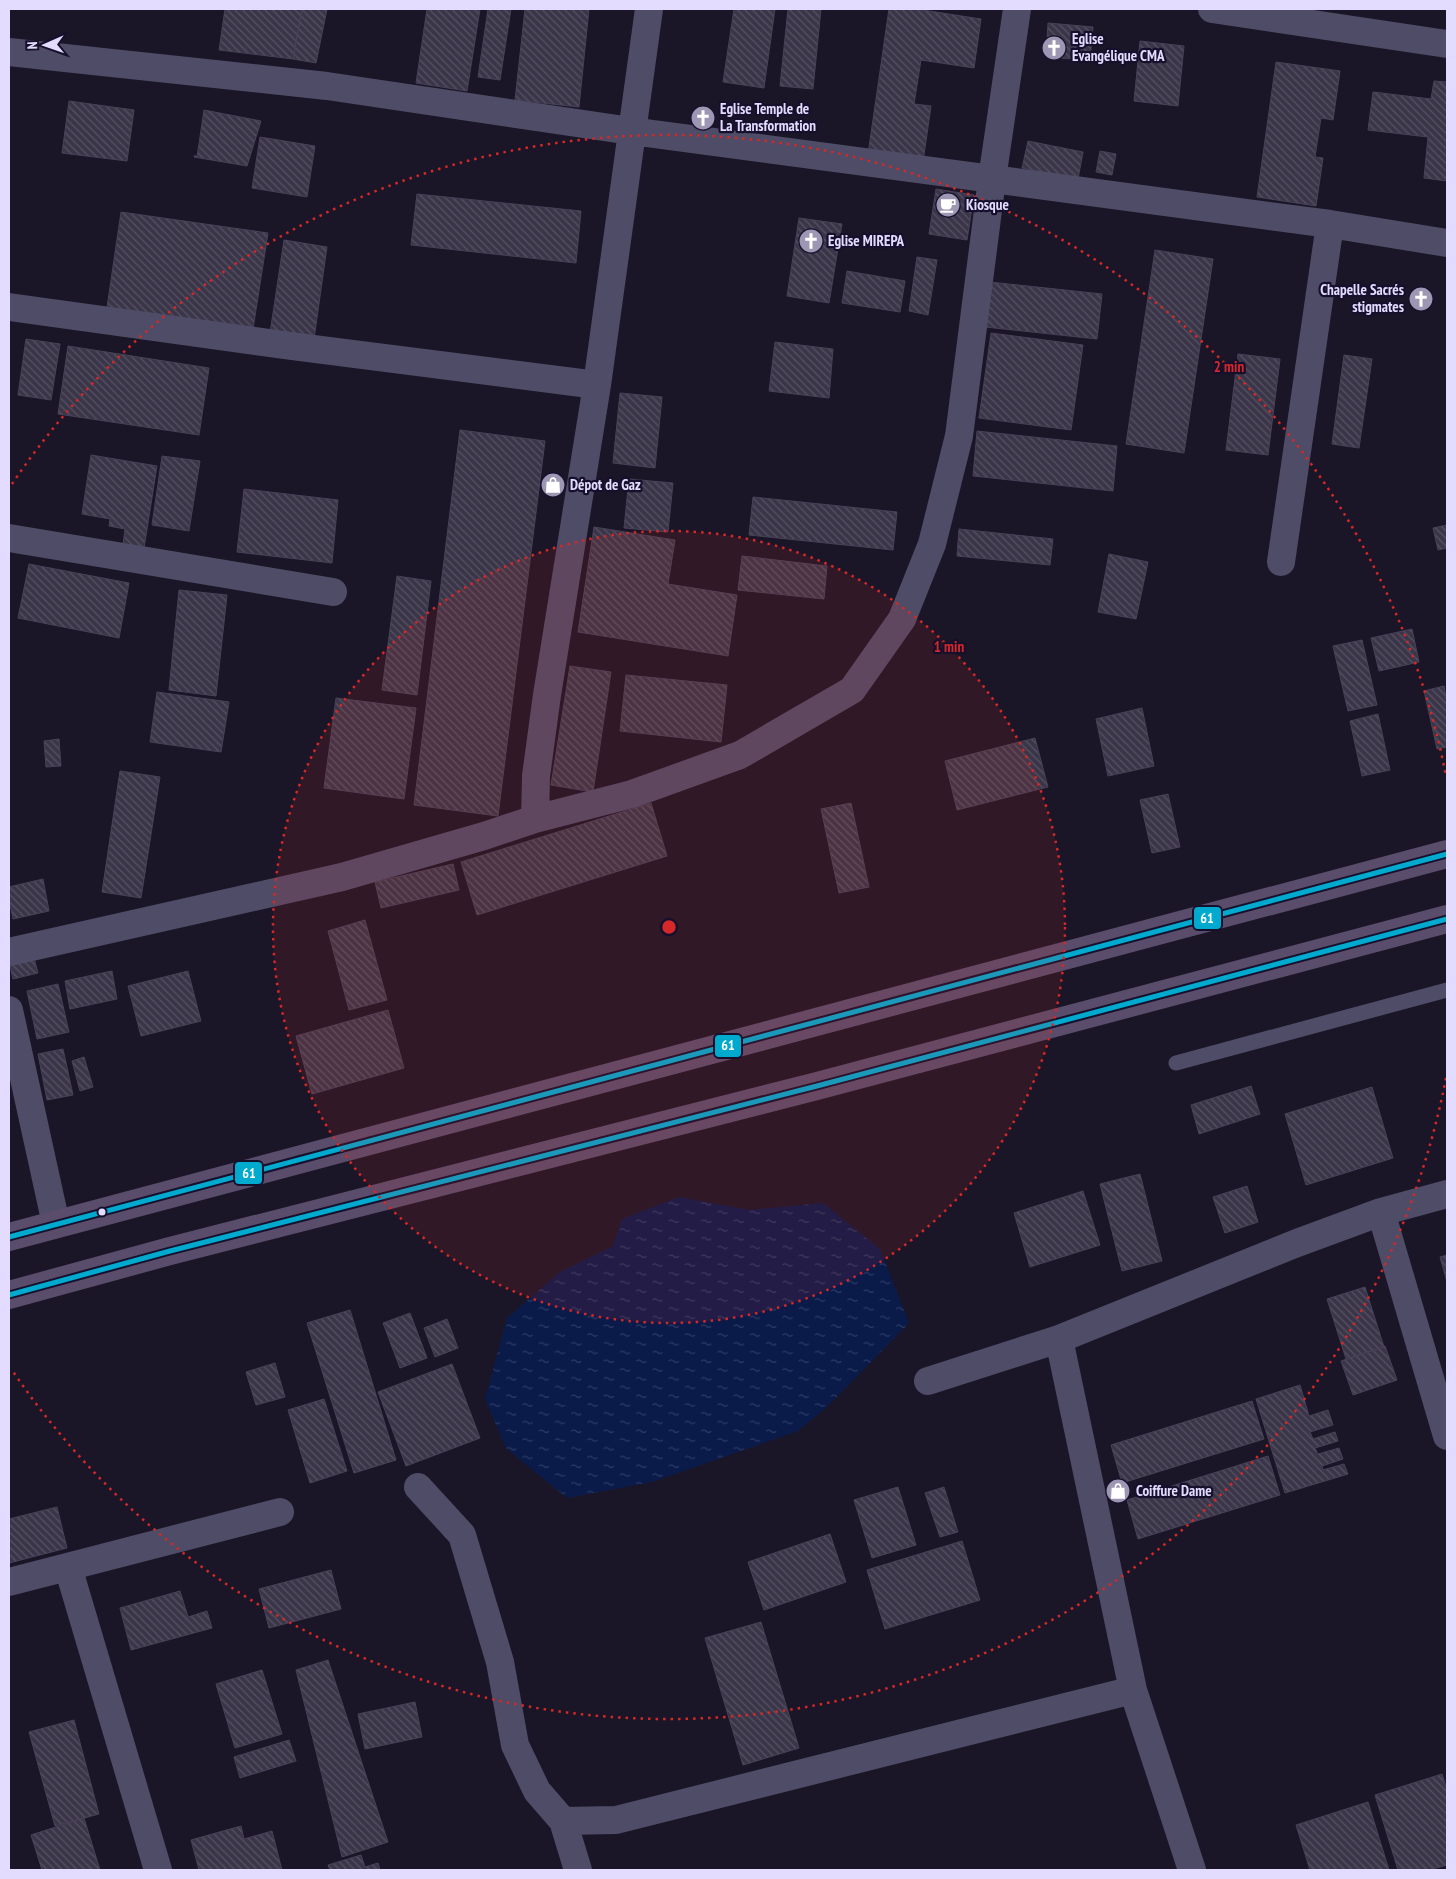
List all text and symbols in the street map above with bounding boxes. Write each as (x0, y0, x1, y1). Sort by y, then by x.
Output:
north arrow (20, 20, 70, 70)
place label: Eglise Evangélique CMA (1072, 29, 1165, 65)
church icon: Eglise Evangélique CMA (1041, 35, 1067, 61)
text: N (23, 41, 41, 50)
place label: Eglise Temple de La Transformation (720, 99, 816, 135)
church icon: Eglise Temple de La Transformation (690, 105, 716, 131)
cafe icon: Kiosque (935, 192, 961, 218)
place label: Kiosque (966, 195, 1009, 214)
church icon: Eglise MIREPA (798, 228, 824, 254)
place label: Eglise MIREPA (828, 231, 905, 250)
place label: Chapelle Sacrés stigmates (1320, 280, 1404, 316)
church icon: Chapelle Sacrés stigmates (1408, 286, 1434, 312)
text: 2 min (1214, 357, 1244, 376)
shop icon: Dépot de Gaz (540, 472, 566, 498)
place label: Dépot de Gaz (570, 475, 641, 494)
text: 1 min (934, 637, 964, 656)
line badge: 61 (1193, 906, 1222, 930)
text: 61 (1200, 909, 1214, 927)
centre of rings (660, 918, 678, 936)
line badge: 61 (714, 1034, 742, 1058)
text: 61 (721, 1036, 735, 1054)
line badge: 61 (234, 1161, 263, 1185)
text: 61 (242, 1164, 256, 1182)
unlabelled marker (97, 1207, 107, 1217)
shop icon: Coiffure Dame (1105, 1478, 1131, 1504)
place label: Coiffure Dame (1136, 1481, 1212, 1500)

